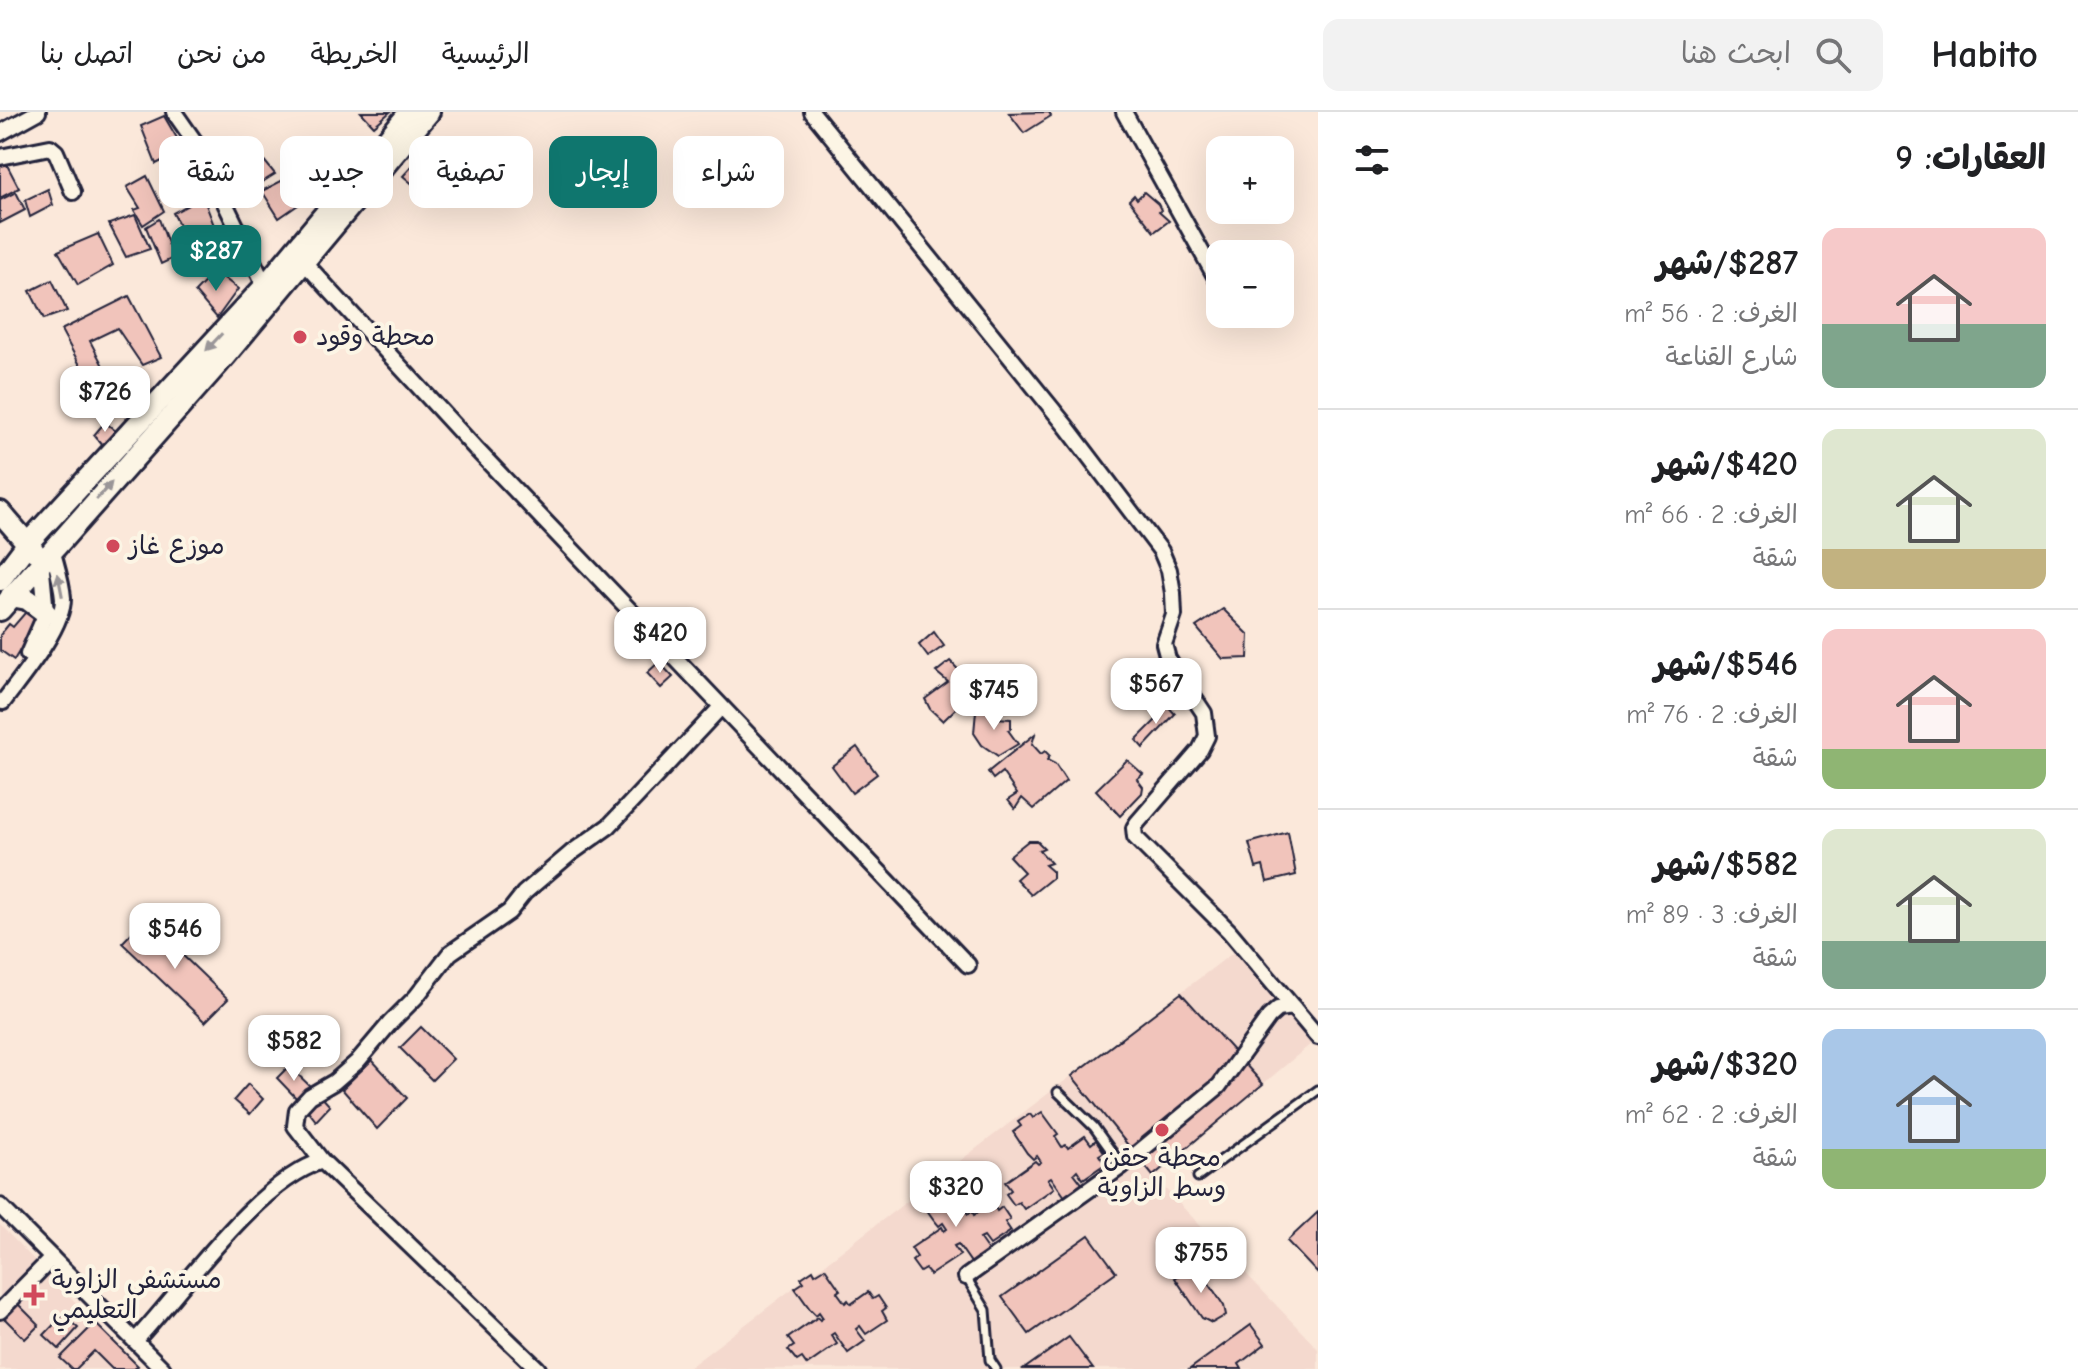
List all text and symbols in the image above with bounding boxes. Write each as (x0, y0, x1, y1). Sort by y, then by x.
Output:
search box (1323, 19, 1883, 91)
icon: search (1811, 33, 1855, 77)
text: Habito (1931, 33, 2038, 77)
text: ابحث هنا (1681, 36, 1791, 71)
text: اتصل بنا (40, 38, 133, 70)
text: من نحن (177, 38, 266, 70)
text: الخريطة (310, 38, 398, 70)
text: الرئيسية (442, 38, 530, 70)
chip: شقة (159, 136, 264, 208)
chip: جديد (280, 136, 393, 208)
chip: تصفية (409, 136, 533, 208)
chip: إيجار (549, 136, 657, 208)
chip: شراء (673, 136, 784, 208)
map controls (1206, 136, 1294, 328)
button: + (1206, 136, 1294, 224)
icon: filters (1350, 138, 1394, 182)
text: العقارات: 9 (1895, 138, 2046, 178)
pin: $287 (169, 225, 263, 293)
text: $287 (189, 236, 243, 266)
button: − (1206, 240, 1294, 328)
text: $287/شهر (1656, 243, 1798, 283)
icon: home (1886, 260, 1982, 356)
text: الغرف: 2 · 56 m² (1624, 299, 1798, 329)
place label: محطة وقود (316, 322, 435, 352)
marker: محطة وقود (291, 328, 309, 346)
one-way arrow (205, 332, 223, 351)
text: شارع القناعة (1665, 342, 1798, 372)
pin: $726 (58, 366, 152, 434)
text: $726 (78, 377, 132, 407)
text: $420/شهر (1654, 444, 1798, 484)
icon: home (1886, 461, 1982, 557)
one-way arrow (95, 481, 113, 500)
text: الغرف: 2 · 66 m² (1624, 500, 1798, 530)
place label: موزع غاز (127, 531, 225, 563)
marker: موزع غاز (104, 537, 122, 555)
text: شقة (1753, 543, 1798, 573)
one-way arrow (53, 572, 66, 597)
pin: $420 (613, 607, 707, 675)
text: $420 (632, 618, 688, 648)
text: $546/شهر (1654, 644, 1798, 684)
pin: $567 (1109, 658, 1203, 726)
icon: home (1886, 661, 1982, 757)
pin: $745 (947, 664, 1041, 732)
text: $567 (1129, 669, 1183, 699)
text: $745 (968, 675, 1020, 705)
text: الغرف: 2 · 76 m² (1626, 700, 1798, 730)
text: شقة (1753, 743, 1798, 773)
text: $582/شهر (1654, 844, 1798, 884)
icon: home (1886, 861, 1982, 957)
text: الغرف: 3 · 89 m² (1626, 900, 1798, 930)
pin: $546 (128, 903, 222, 971)
text: $546 (147, 914, 203, 944)
text: شقة (1753, 943, 1798, 973)
pin: $582 (247, 1015, 341, 1083)
text: $582 (266, 1026, 322, 1056)
text: $320/شهر (1653, 1044, 1798, 1084)
icon: home (1886, 1061, 1982, 1157)
text: الغرف: 2 · 62 m² (1625, 1100, 1798, 1130)
marker: محطة حقن وسط الزاوية (1153, 1121, 1171, 1139)
place label: محطة حقن وسط الزاوية (1098, 1143, 1226, 1203)
text: شقة (1753, 1143, 1798, 1173)
pin: $320 (909, 1161, 1003, 1229)
text: $320 (928, 1172, 984, 1202)
pin: $755 (1154, 1227, 1248, 1295)
text: $755 (1174, 1238, 1228, 1268)
place label: مستشفى الزاوية التعليمي (52, 1265, 222, 1332)
marker: مستشفى الزاوية التعليمي (23, 1284, 45, 1306)

